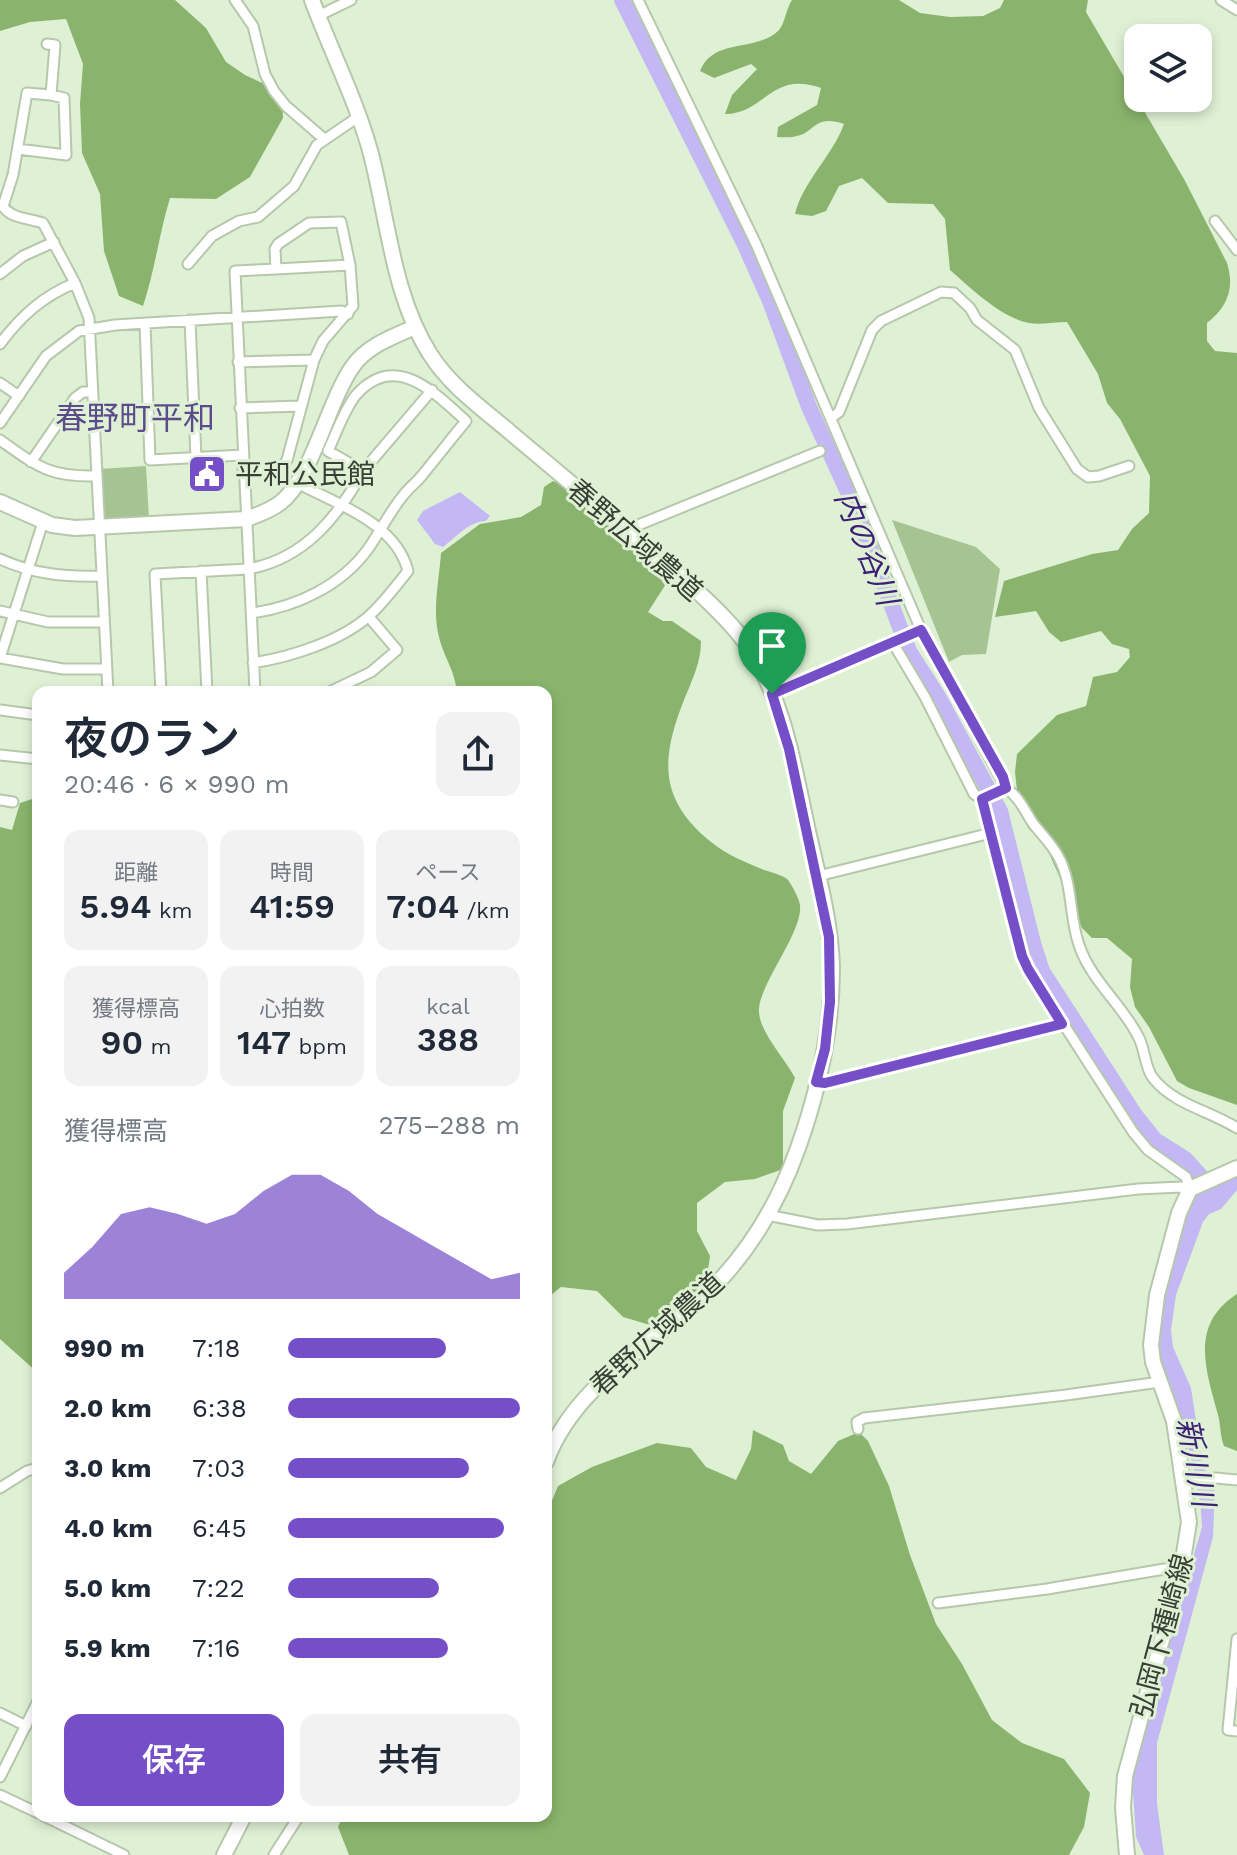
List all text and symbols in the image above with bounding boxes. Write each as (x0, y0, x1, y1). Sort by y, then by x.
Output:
map controls (1124, 24, 1212, 112)
button: layers (1124, 24, 1212, 112)
district label: 春野町平和 (55, 399, 215, 437)
public building icon: 平和公民館 (186, 453, 228, 495)
place label: 平和公民館 (235, 458, 375, 491)
street label: 春野広域農道 (561, 472, 709, 608)
water label: 内の谷川 (828, 486, 907, 613)
pin (738, 612, 806, 694)
icon: arrive (750, 624, 794, 668)
button: share (436, 712, 520, 796)
text: 夜のラン (64, 713, 240, 765)
text: 20:46 · 6 × 990 m (64, 769, 289, 799)
text: 距離 (114, 860, 158, 885)
text: 時間 (270, 860, 314, 885)
text: ペース (416, 860, 480, 885)
text: 5.94 (80, 886, 151, 926)
text: 41:59 (249, 886, 335, 926)
text: 7:04 (386, 886, 459, 926)
text: km (151, 898, 192, 923)
text: /km (459, 898, 510, 923)
text: kcal (426, 994, 470, 1019)
text: 獲得標高 (92, 996, 180, 1021)
text: 心拍数 (259, 996, 325, 1021)
text: 388 (417, 1019, 479, 1059)
text: 90 (100, 1022, 143, 1062)
text: 147 (237, 1022, 291, 1062)
text: m (143, 1034, 172, 1059)
text: bpm (291, 1034, 347, 1059)
text: 275–288 m (379, 1110, 520, 1140)
text: 獲得標高 (64, 1116, 168, 1146)
street label: 春野広域農道 (584, 1266, 730, 1402)
text: 990 m (64, 1333, 145, 1363)
text: 7:18 (192, 1333, 240, 1363)
text: 2.0 km (64, 1393, 152, 1423)
text: 6:38 (192, 1393, 247, 1423)
water label: 新川川 (1170, 1414, 1222, 1512)
text: 3.0 km (64, 1453, 152, 1483)
text: 7:03 (192, 1453, 245, 1483)
text: 4.0 km (64, 1513, 153, 1543)
text: 6:45 (192, 1513, 247, 1543)
street label: 弘岡下種崎線 (1124, 1551, 1200, 1721)
text: 5.0 km (64, 1573, 151, 1603)
text: 7:22 (192, 1573, 245, 1603)
text: 5.9 km (64, 1633, 151, 1663)
text: 7:16 (192, 1633, 240, 1663)
button: 保存 (64, 1714, 284, 1806)
button: 共有 (300, 1714, 520, 1806)

